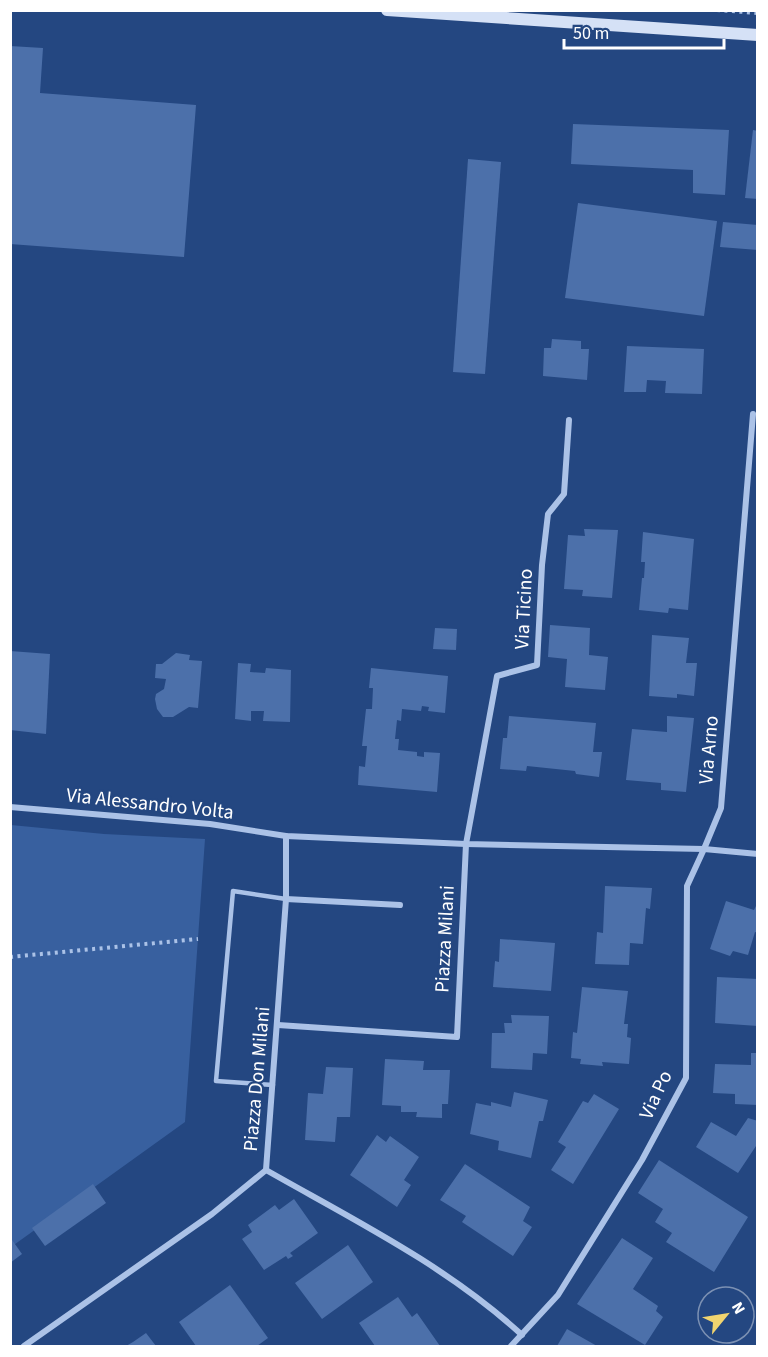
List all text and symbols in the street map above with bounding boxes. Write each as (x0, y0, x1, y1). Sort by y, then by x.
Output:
scale bar (564, 12, 724, 50)
text: 50 m (573, 21, 609, 46)
street label: Via Ticino (508, 568, 540, 650)
street label: Via Arno (692, 714, 726, 786)
street label: Via Alessandro Volta (65, 781, 235, 827)
street label: Piazza Milani (428, 885, 462, 993)
street label: Piazza Don Milani (237, 1005, 277, 1153)
street label: Via Po (633, 1066, 679, 1124)
north arrow (696, 1285, 756, 1345)
text: N (726, 1298, 750, 1318)

